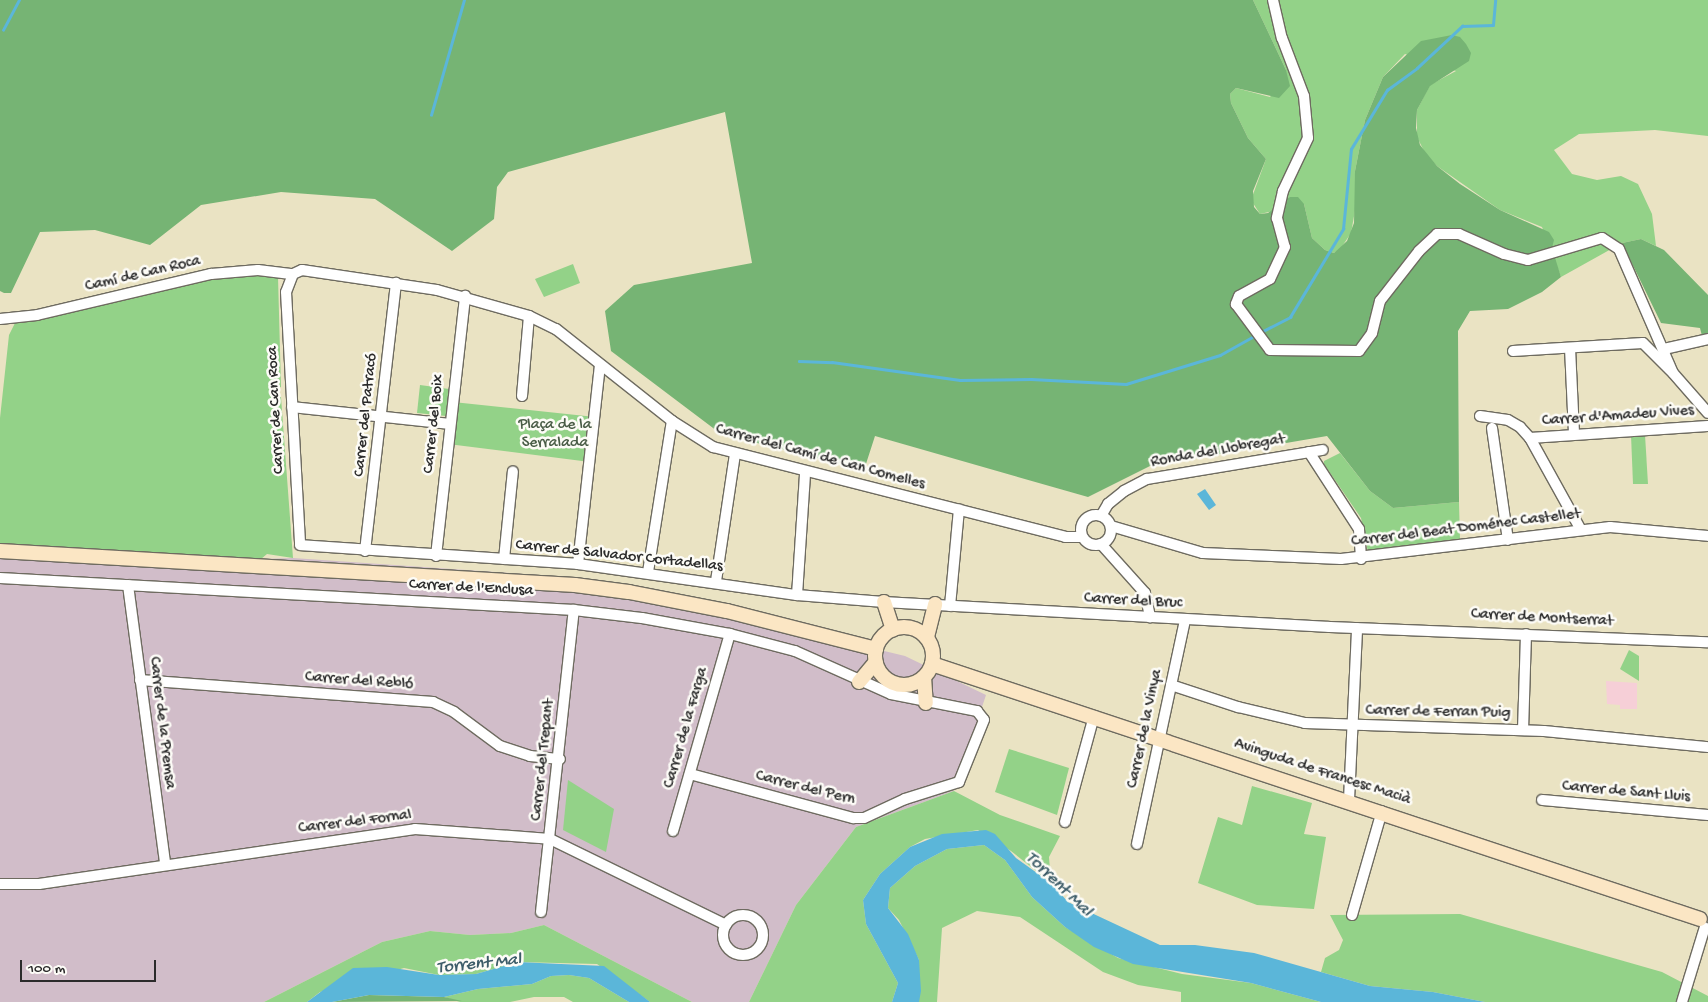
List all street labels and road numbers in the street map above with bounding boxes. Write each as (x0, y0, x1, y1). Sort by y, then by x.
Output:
street label: Camí de Can Roca (84, 252, 202, 298)
street label: Carrer de Can Roca (264, 346, 290, 474)
street label: Carrer del Patracó (351, 352, 383, 478)
street label: Carrer del Boix (420, 373, 450, 475)
street label: Carrer d'Amadeu Vives (1541, 402, 1695, 432)
street label: Carrer del Camí de Can Comelles (713, 421, 927, 495)
street label: Ronda del Llobregat (1149, 431, 1287, 473)
street label: Carrer del Beat Doménec Castellet (1350, 505, 1582, 553)
street label: Carrer de Salvador Cortadellas (514, 537, 724, 577)
street label: Carrer de l'Enclusa (408, 576, 534, 602)
street label: Carrer del Bruc (1083, 590, 1183, 614)
street label: Carrer de Montserrat (1470, 606, 1614, 632)
street label: Carrer de la Premsa (143, 656, 179, 790)
street label: Carrer de la Farga (661, 665, 713, 791)
street label: Carrer de la Vinya (1124, 668, 1168, 790)
street label: Carrer del Rebló (304, 669, 414, 695)
street label: Carrer del Trepant (528, 698, 560, 822)
street label: Carrer de Ferran Puig (1365, 702, 1511, 724)
street label: Avinguda de Francesc Macià (1231, 735, 1413, 811)
street label: Carrer del Pern (753, 767, 857, 811)
street label: Carrer de Sant Lluis (1561, 778, 1691, 808)
street label: Carrer del Fornal (297, 807, 413, 839)

